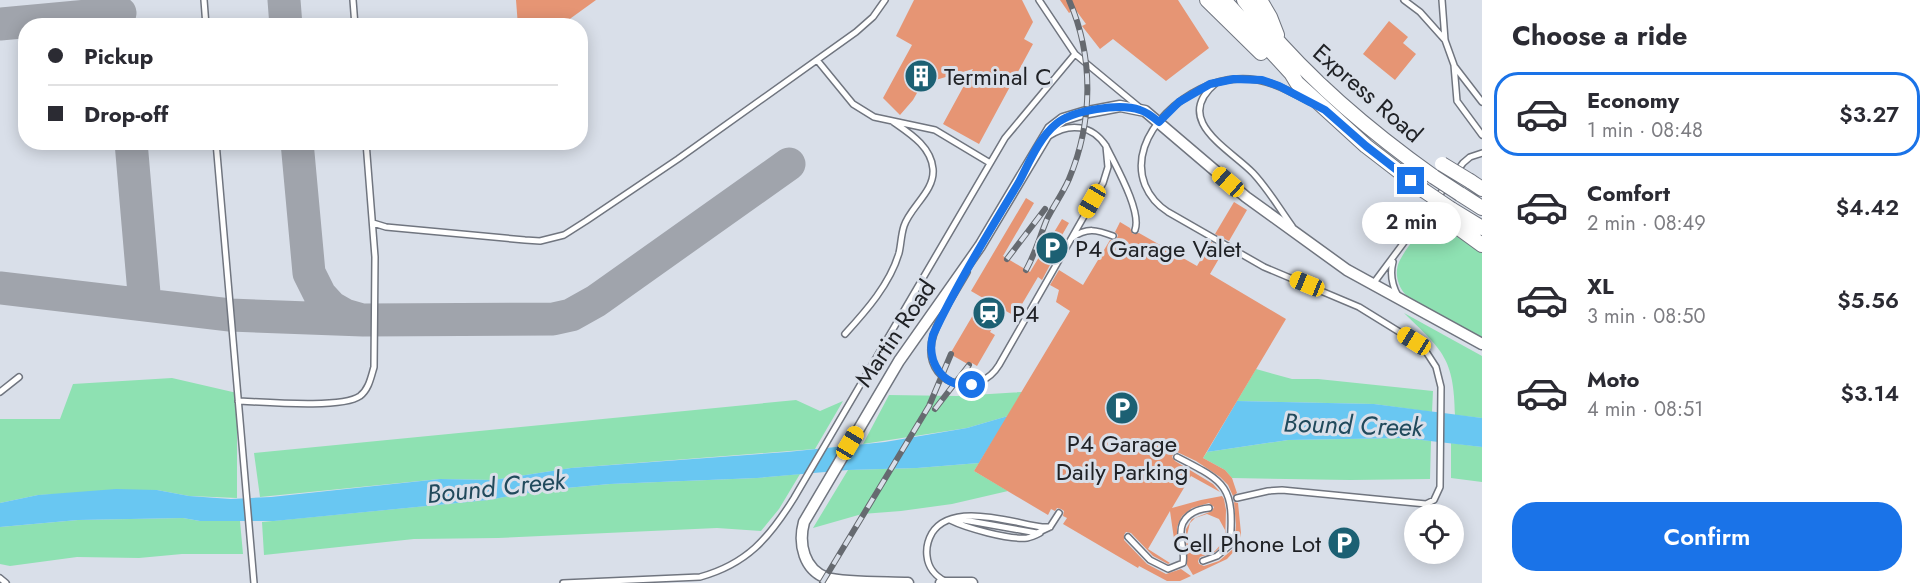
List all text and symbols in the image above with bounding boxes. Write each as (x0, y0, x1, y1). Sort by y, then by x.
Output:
text: Choose a ride (1512, 16, 1687, 55)
street label: Express Road (1305, 35, 1431, 151)
text: Pickup (84, 40, 153, 72)
building icon: Terminal C (903, 58, 939, 94)
place label: Terminal C (944, 59, 1052, 94)
text: Economy (1587, 84, 1679, 116)
icon: car (1515, 87, 1569, 141)
text: Drop-off (84, 98, 168, 130)
text: $3.27 (1839, 98, 1899, 130)
text: 1 min · 08:48 (1587, 116, 1703, 145)
car (1209, 163, 1247, 201)
route end (1397, 167, 1424, 194)
text: Comfort (1587, 177, 1670, 209)
icon: car (1515, 180, 1569, 234)
car (1075, 181, 1109, 221)
text: $4.42 (1836, 191, 1899, 223)
callout: 2 min (1362, 202, 1460, 244)
text: 2 min (1386, 208, 1437, 237)
text: 2 min · 08:49 (1587, 209, 1706, 238)
parking icon: P4 Garage Valet (1034, 230, 1070, 266)
place label: P4 Garage Valet (1075, 231, 1241, 266)
car (1287, 269, 1327, 299)
text: XL (1587, 270, 1614, 302)
street label: Martin Road (846, 272, 944, 394)
icon: car (1515, 273, 1569, 327)
text: $5.56 (1837, 284, 1899, 316)
station icon: P4 (971, 295, 1007, 331)
place label: P4 (1012, 296, 1039, 331)
text: 3 min · 08:50 (1587, 302, 1705, 331)
car (1394, 324, 1434, 358)
text: Moto (1587, 363, 1640, 395)
icon: car (1515, 366, 1569, 420)
route start (958, 371, 985, 398)
text: $3.14 (1841, 377, 1899, 409)
parking icon: P4 Garage Daily Parking (1104, 390, 1140, 426)
text: 4 min · 08:51 (1587, 395, 1703, 424)
water label: Bound Creek (1283, 404, 1425, 446)
car (833, 423, 867, 463)
place label: P4 Garage Daily Parking (1056, 426, 1188, 489)
water label: Bound Creek (425, 461, 569, 513)
button: Confirm (1512, 502, 1902, 571)
map controls (1404, 504, 1464, 564)
button: locate (1404, 504, 1464, 564)
parking icon: Cell Phone Lot (1326, 525, 1362, 561)
place label: Cell Phone Lot (1173, 526, 1321, 561)

